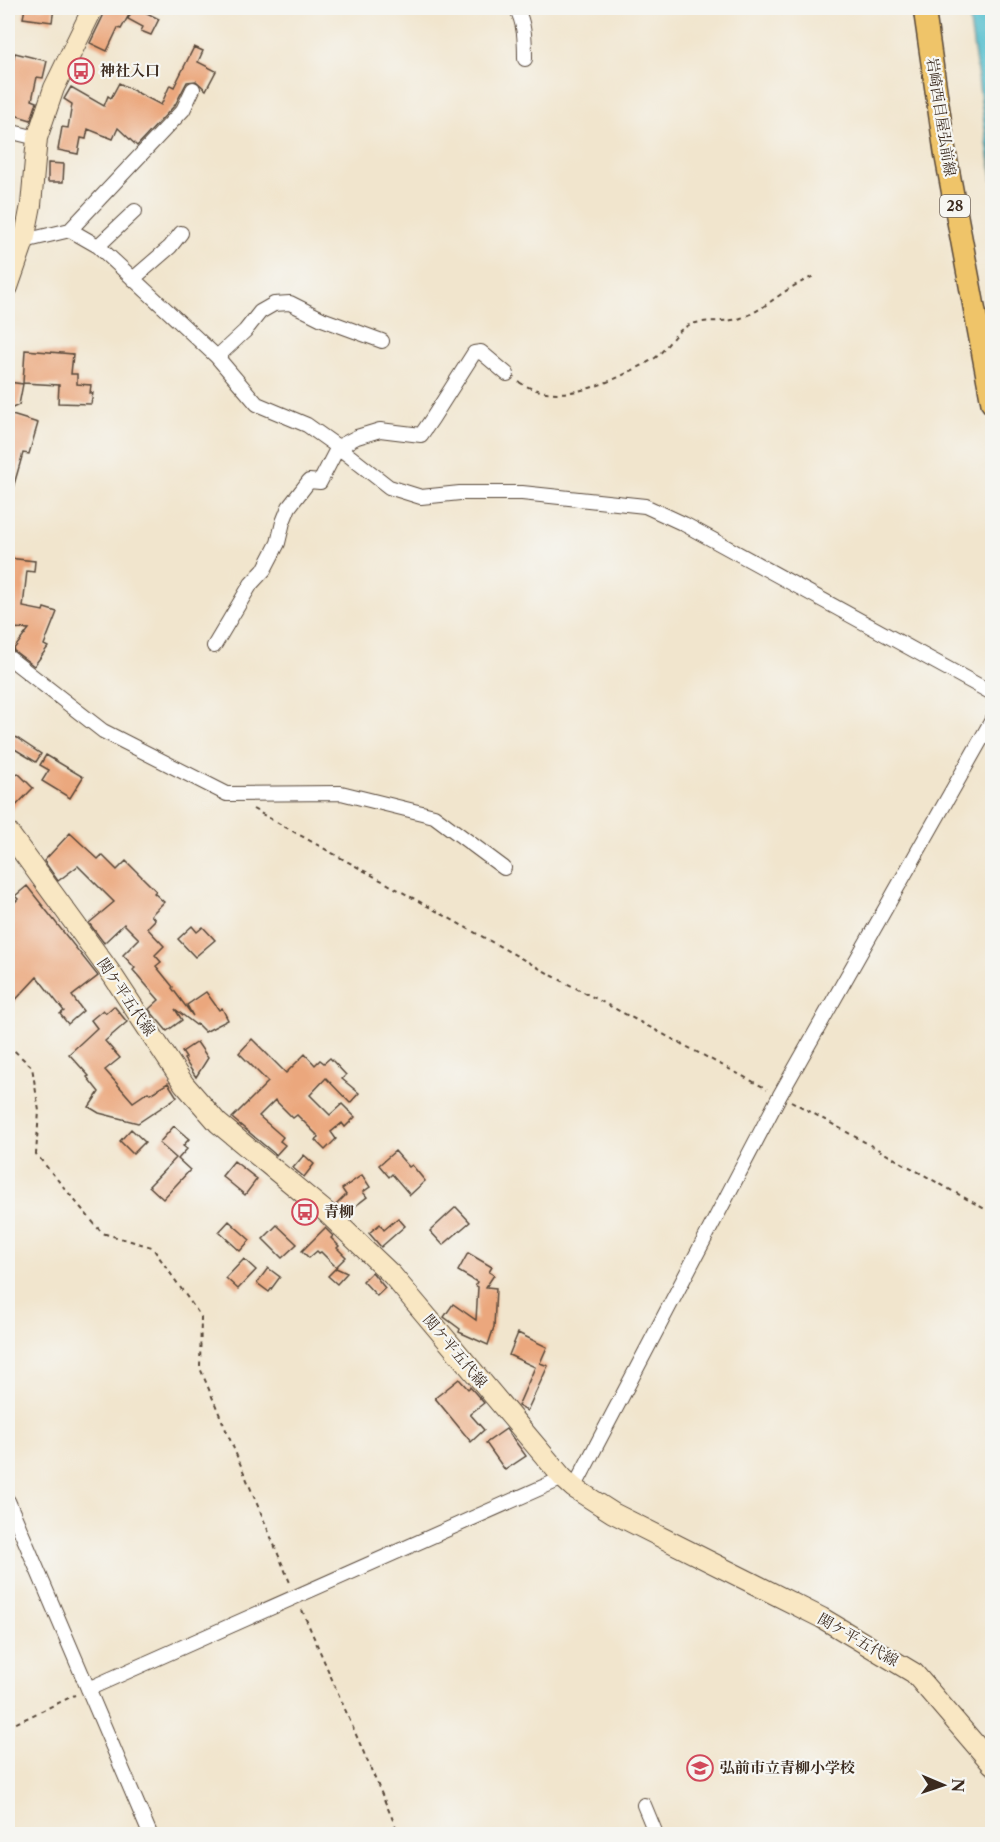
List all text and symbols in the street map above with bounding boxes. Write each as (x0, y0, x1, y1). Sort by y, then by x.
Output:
bus stop icon: 神社入口 (66, 56, 96, 86)
street label: 岩崎西目屋弘前線 (923, 56, 960, 178)
place label: 神社入口 (100, 61, 160, 80)
road number: 28 (940, 195, 970, 217)
street label: 関ケ平五代線 (93, 954, 159, 1039)
bus stop icon: 青柳 (290, 1197, 320, 1227)
place label: 青柳 (324, 1202, 354, 1221)
street label: 関ケ平五代線 (419, 1310, 492, 1391)
street label: 関ケ平五代線 (815, 1609, 902, 1670)
school or university icon: 弘前市立青柳小学校 (685, 1753, 715, 1783)
north arrow (913, 1755, 973, 1815)
place label: 弘前市立青柳小学校 (720, 1758, 855, 1777)
text: N (948, 1778, 968, 1793)

